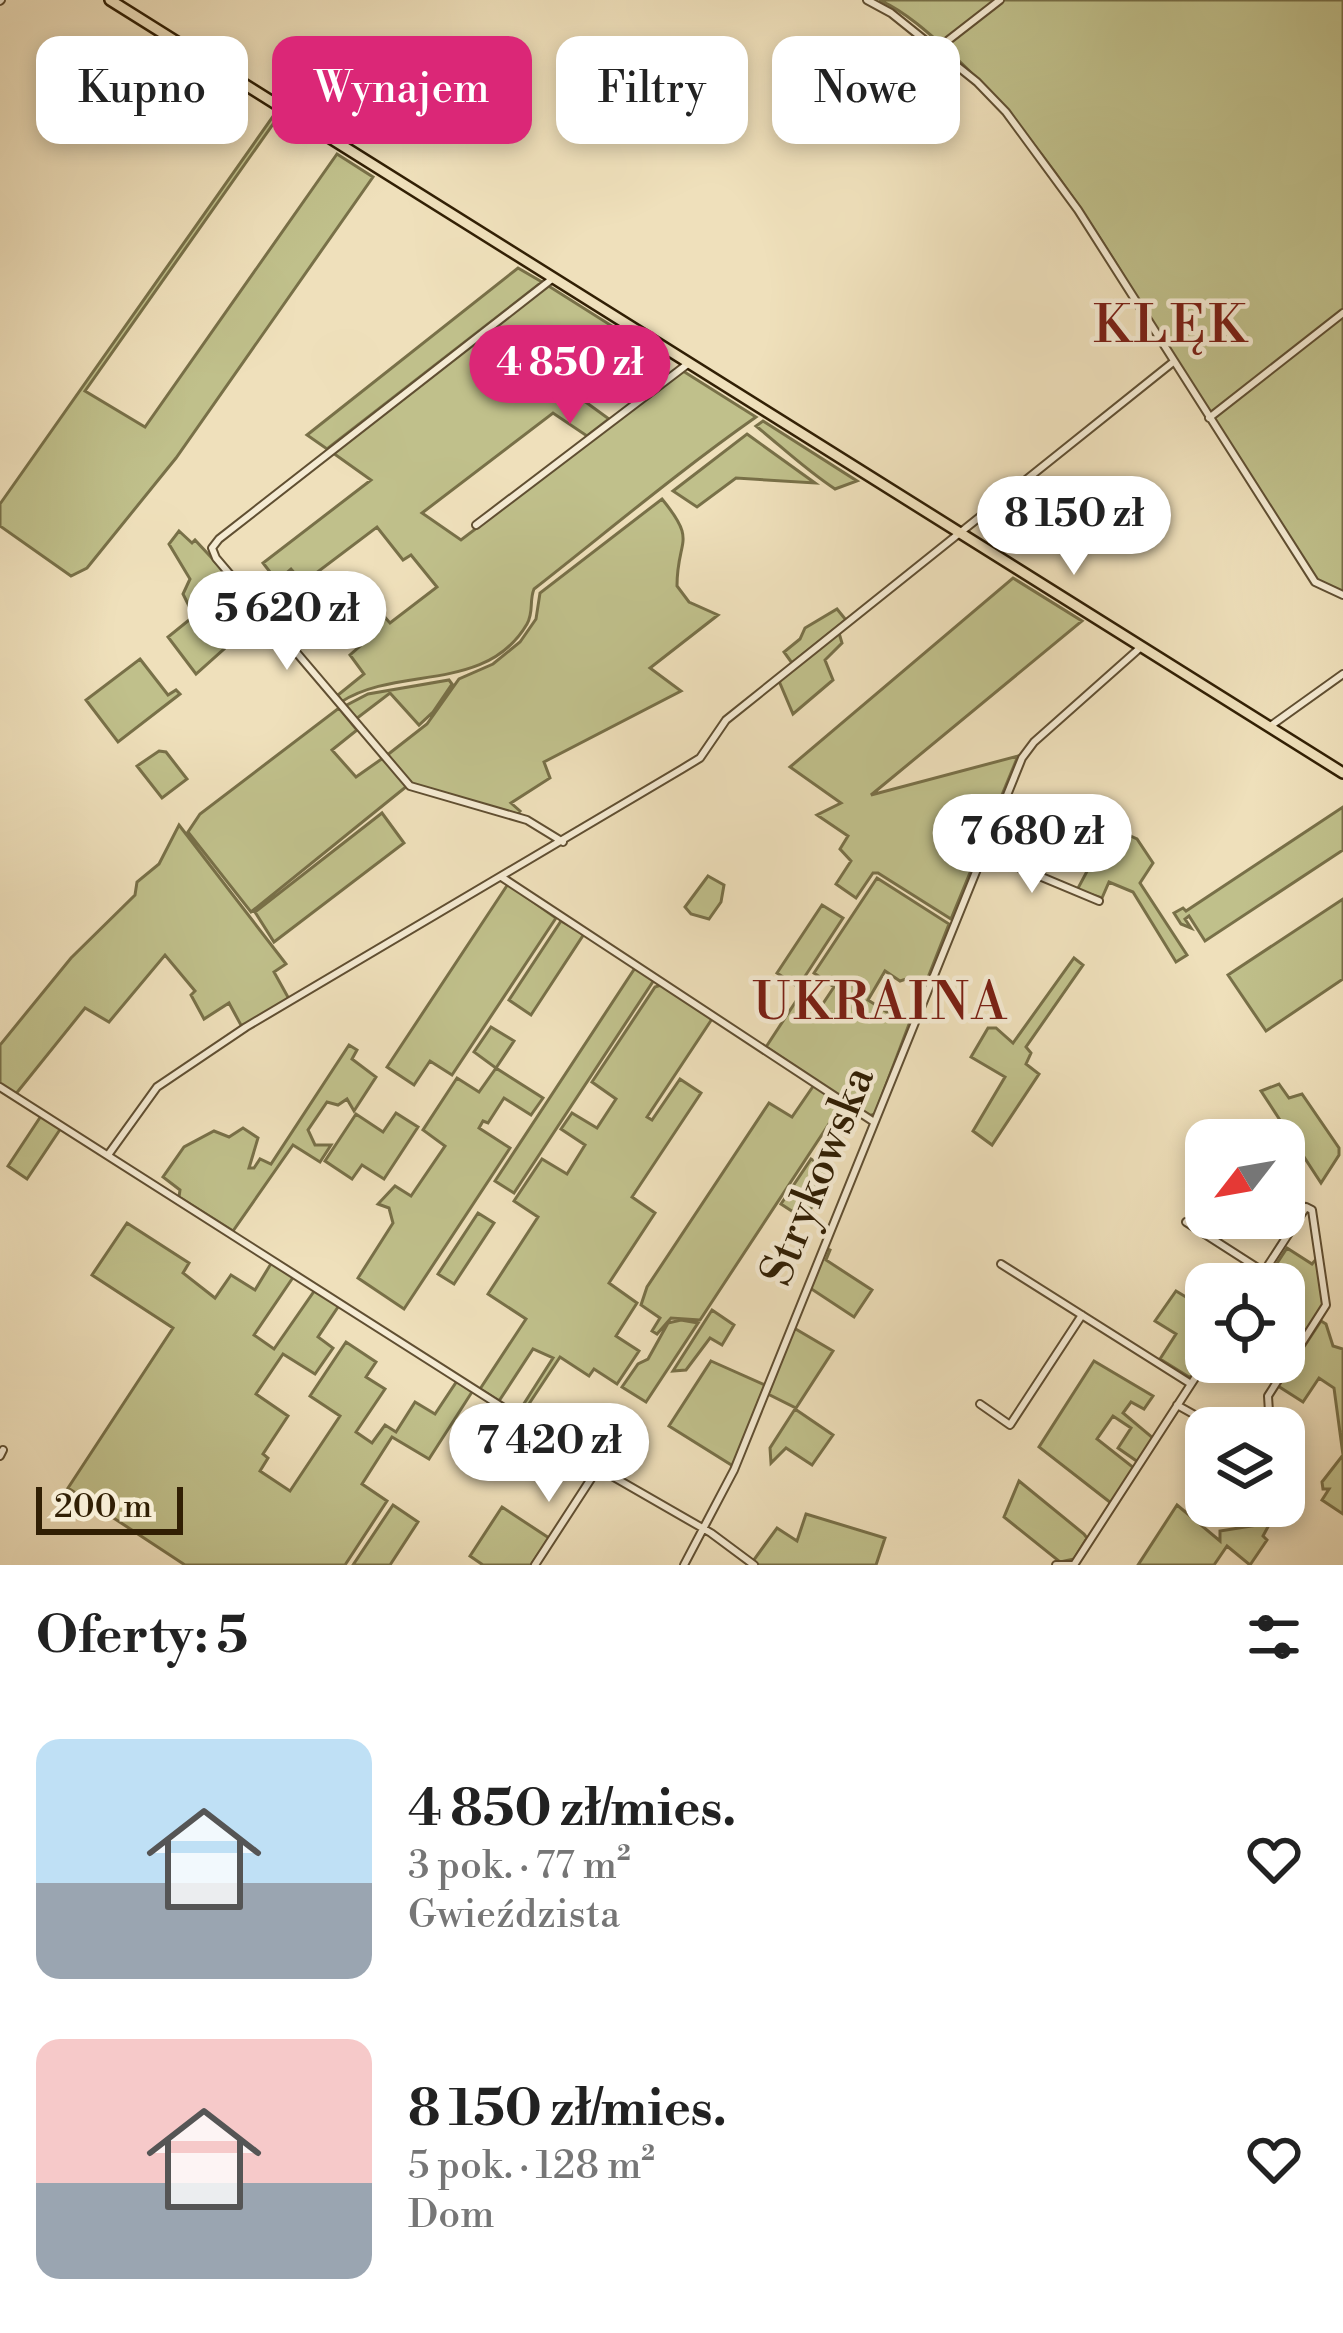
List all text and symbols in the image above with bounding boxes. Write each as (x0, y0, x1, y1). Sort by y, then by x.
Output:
chip: Kupno (36, 36, 248, 144)
chip: Wynajem (272, 36, 532, 144)
chip: Filtry (556, 36, 748, 144)
chip: Nowe (772, 36, 960, 144)
district label: KLĘK (1093, 295, 1249, 359)
pin: 4 850 zł (446, 325, 694, 427)
text: 4 850 zł (496, 339, 644, 388)
pin: 8 150 zł (950, 476, 1198, 578)
text: 8 150 zł (1004, 490, 1144, 539)
pin: 5 620 zł (163, 571, 411, 673)
text: 5 620 zł (214, 585, 360, 634)
pin: 7 680 zł (908, 794, 1156, 896)
text: 7 680 zł (960, 808, 1104, 857)
district label: UKRAINA (752, 972, 1010, 1036)
street label: Strykowska (749, 1058, 888, 1294)
north arrow (1185, 1119, 1305, 1239)
map controls (1185, 1119, 1305, 1527)
button: locate (1185, 1263, 1305, 1383)
pin: 7 420 zł (425, 1403, 673, 1505)
button: layers (1185, 1407, 1305, 1527)
text: 7 420 zł (476, 1417, 622, 1466)
scale bar (36, 1481, 183, 1534)
text: 200 m (54, 1487, 152, 1528)
icon: filters (1241, 1604, 1307, 1670)
text: Oferty: 5 (36, 1605, 248, 1669)
text: 4 850 zł/mies. (408, 1778, 736, 1842)
icon: home (132, 1787, 276, 1931)
icon: heart (1241, 1826, 1307, 1892)
text: 3 pok. · 77 m² (408, 1842, 631, 1891)
text: Gwieździsta (408, 1891, 620, 1940)
text: 8 150 zł/mies. (408, 2078, 727, 2142)
icon: home (132, 2087, 276, 2231)
icon: heart (1241, 2126, 1307, 2192)
text: 5 pok. · 128 m² (408, 2142, 655, 2191)
text: Dom (408, 2191, 494, 2240)

